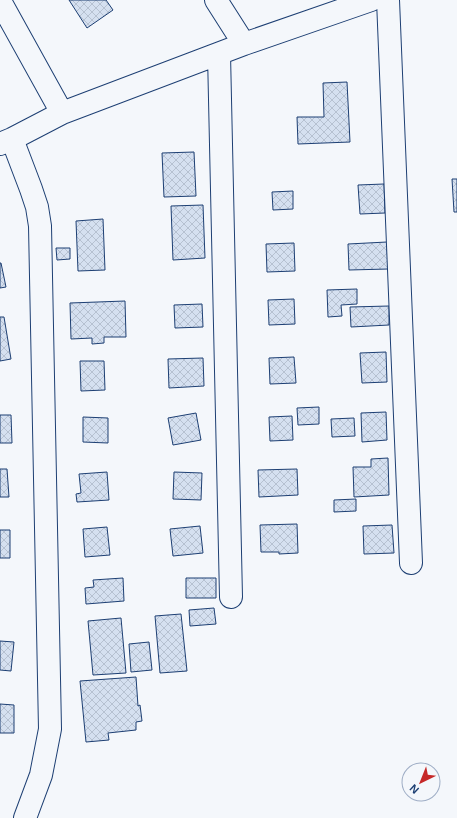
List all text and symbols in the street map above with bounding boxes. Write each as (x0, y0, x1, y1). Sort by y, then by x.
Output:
north arrow (401, 762, 441, 802)
text: N (407, 782, 421, 796)

